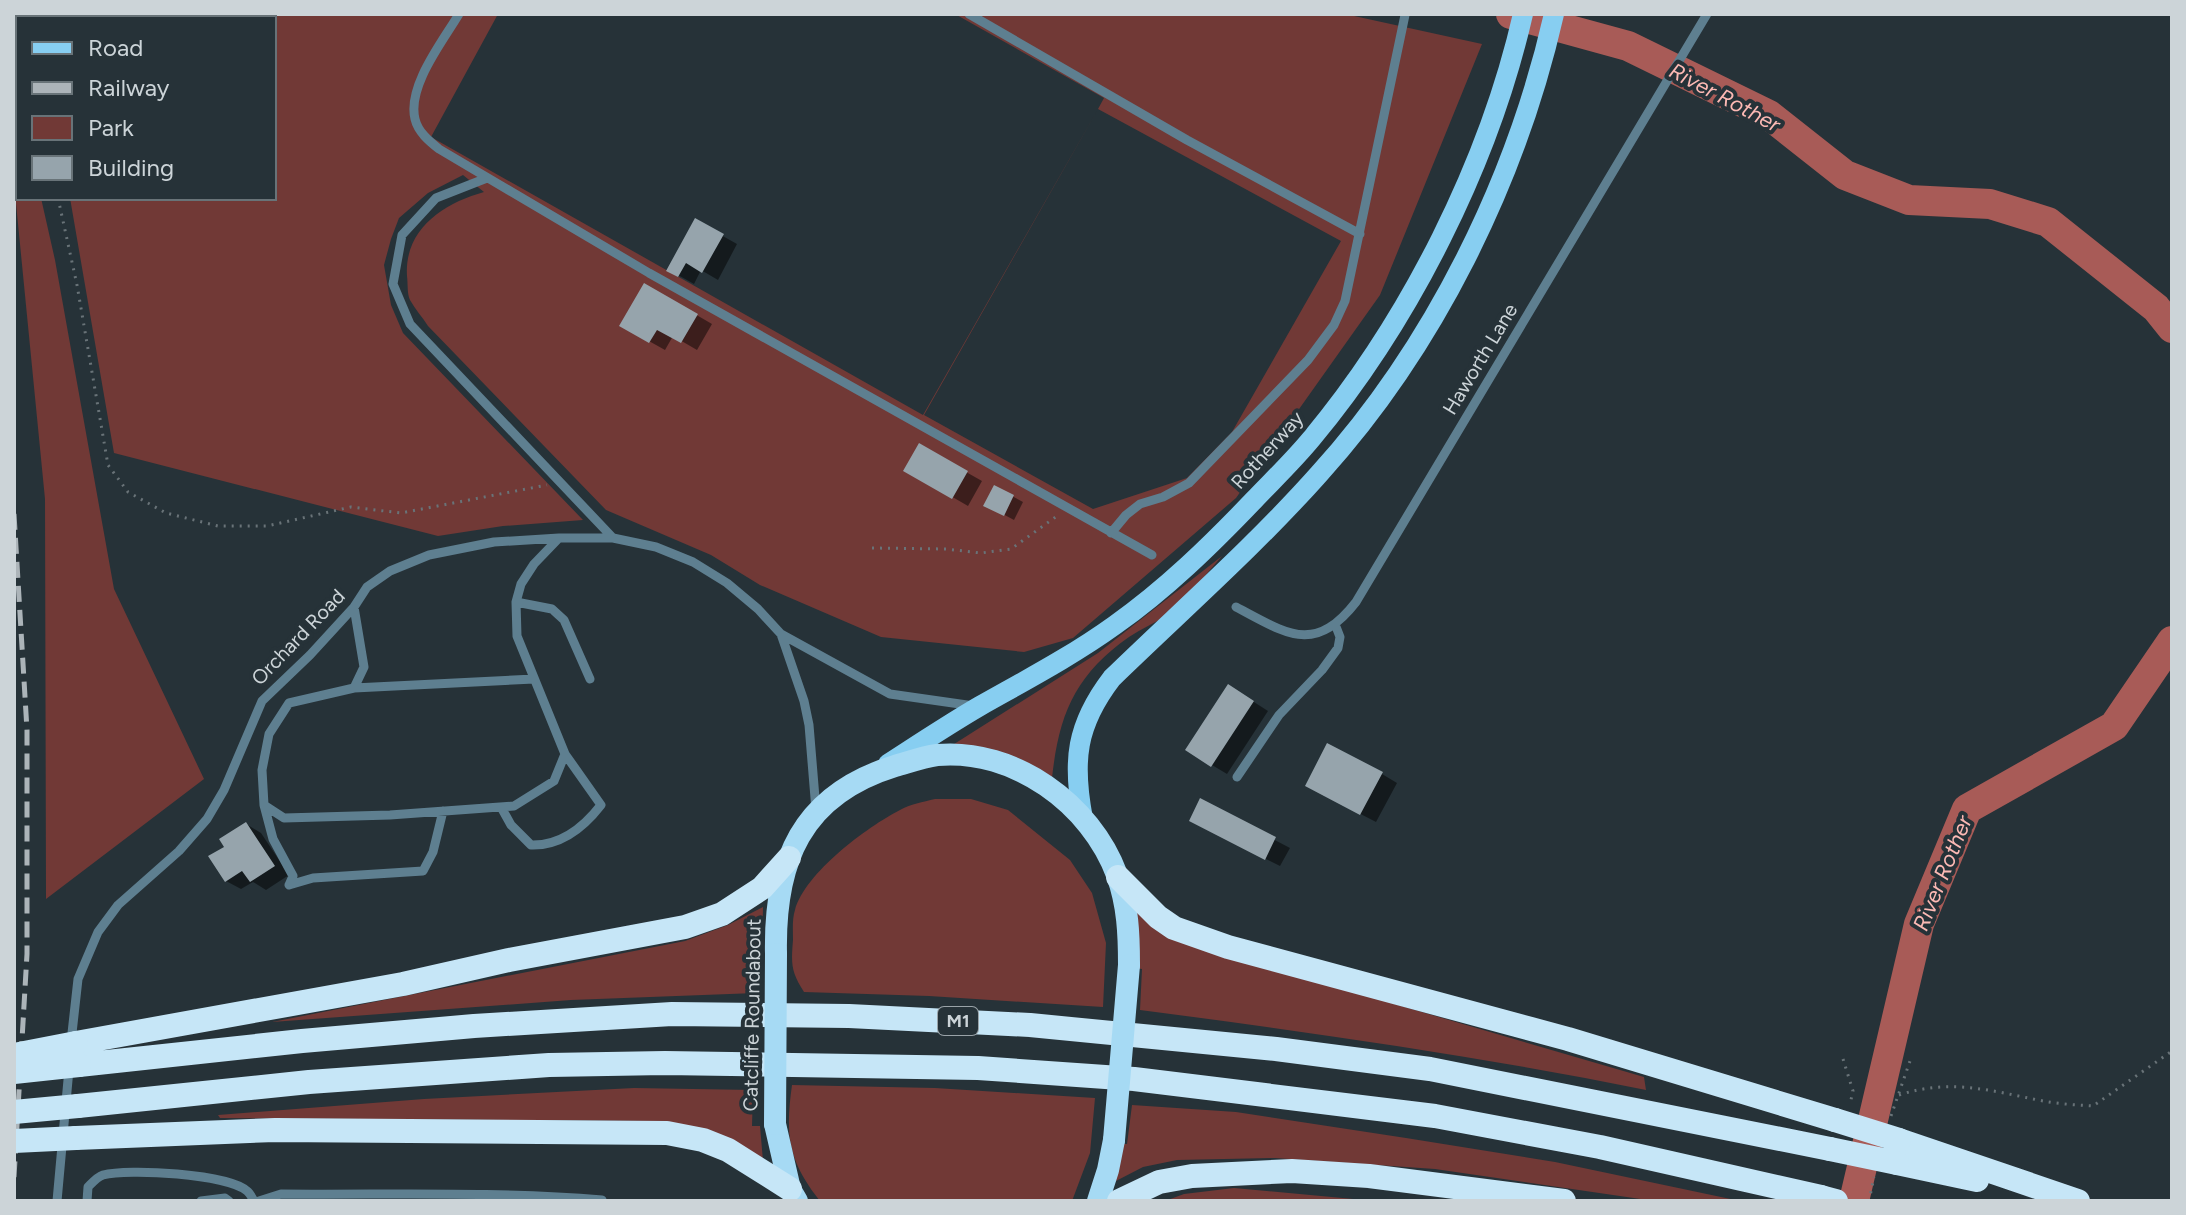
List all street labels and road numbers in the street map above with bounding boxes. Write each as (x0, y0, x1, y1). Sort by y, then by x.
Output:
street label: Haworth Lane (1437, 299, 1523, 419)
street label: Rotherway (1226, 406, 1309, 494)
street label: Orchard Road (246, 584, 350, 690)
street label: Catcliffe Roundabout (738, 918, 766, 1112)
road number: M1 (938, 1007, 978, 1035)

